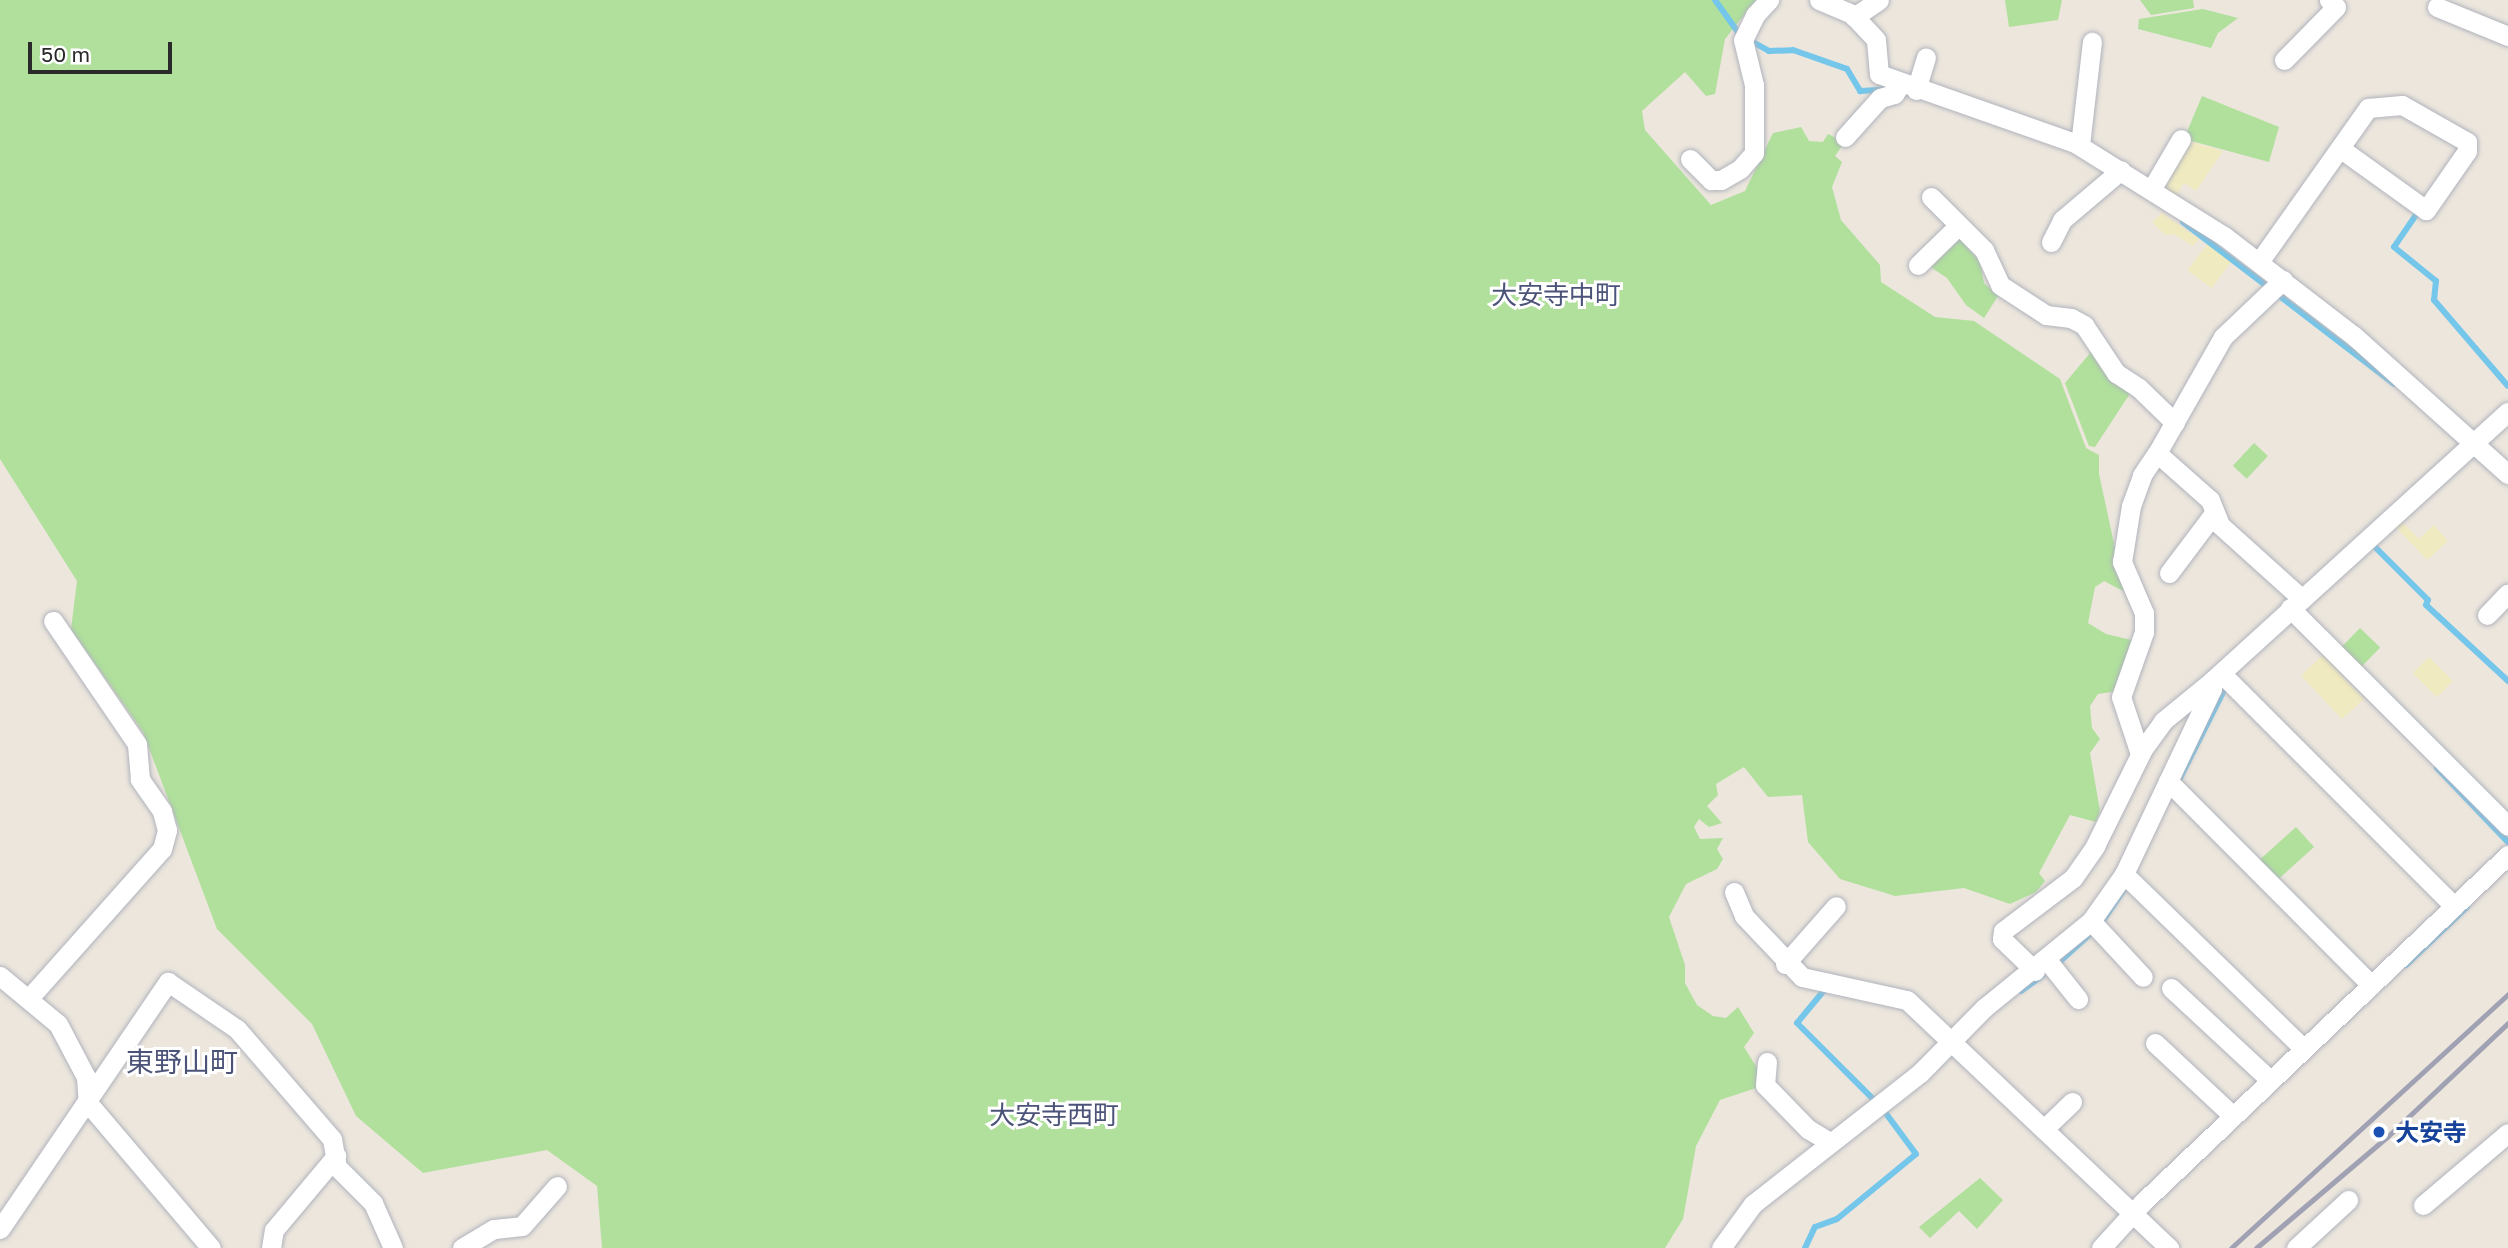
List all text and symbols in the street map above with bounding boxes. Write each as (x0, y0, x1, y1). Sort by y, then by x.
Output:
scale bar (32, 28, 175, 72)
text: 50 m (41, 41, 90, 67)
district label: 大安寺中町 (1491, 279, 1621, 311)
district label: 東野山町 (126, 1045, 238, 1079)
district label: 大安寺西町 (989, 1099, 1119, 1131)
place label: 大安寺 (2395, 1118, 2467, 1146)
marker: 大安寺 (2369, 1122, 2389, 1142)

